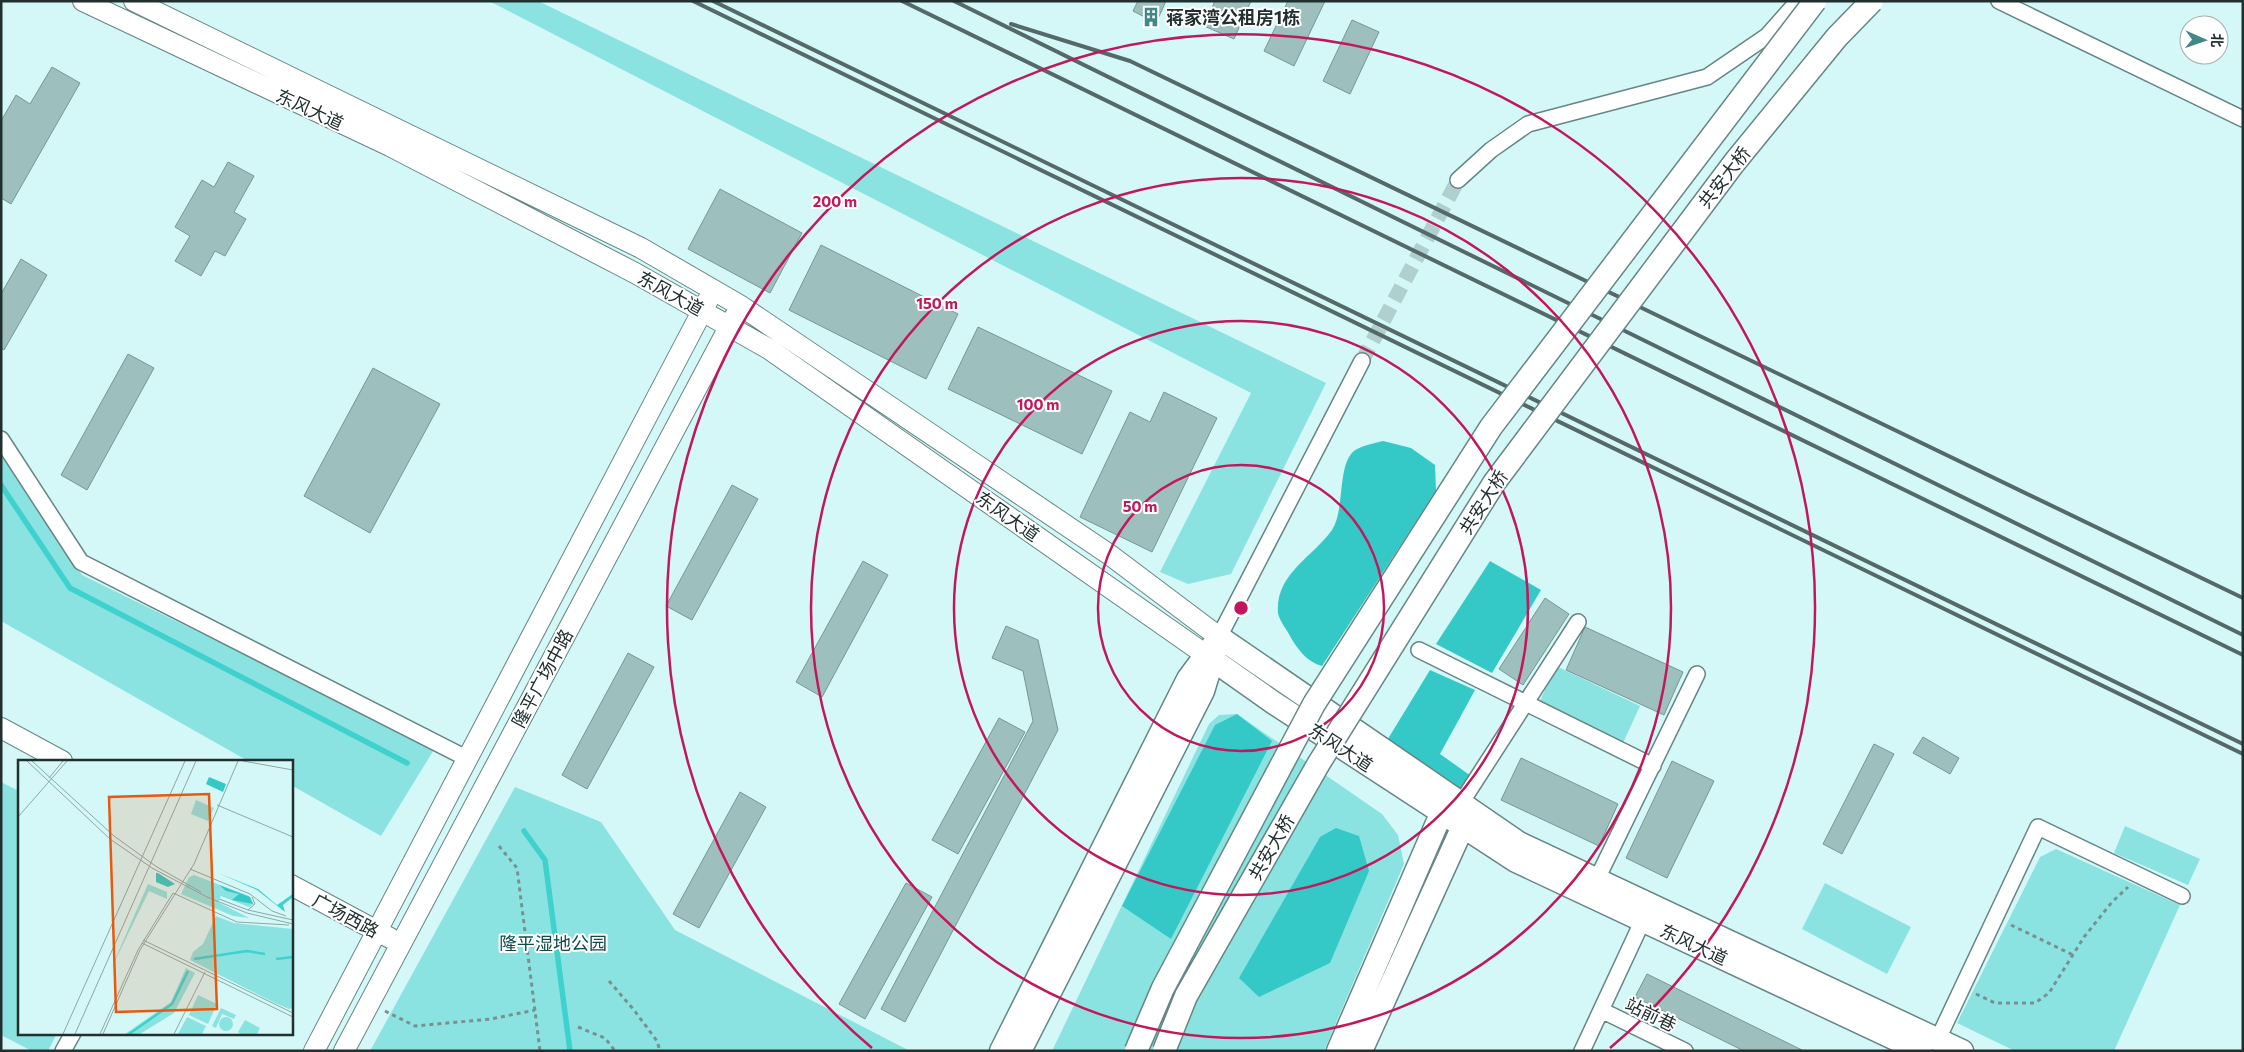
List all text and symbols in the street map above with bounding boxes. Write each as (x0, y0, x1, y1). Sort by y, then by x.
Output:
building icon: 蒋家湾公租房1栋 (1140, 6, 1162, 28)
place label: 蒋家湾公租房1栋 (1166, 6, 1300, 28)
north arrow (2179, 15, 2229, 65)
text: 北 (2209, 33, 2226, 48)
street label: 东风大道 (273, 84, 347, 134)
street label: 共安大桥 (1693, 142, 1755, 212)
text: 200 m (813, 192, 857, 210)
street label: 东风大道 (634, 266, 708, 320)
text: 150 m (916, 294, 958, 312)
text: 100 m (1017, 395, 1059, 413)
street label: 共安大桥 (1454, 466, 1512, 538)
street label: 东风大道 (972, 486, 1044, 546)
text: 50 m (1123, 497, 1157, 515)
centre of rings (1232, 599, 1250, 617)
street label: 隆平广场中路 (507, 625, 577, 731)
street label: 东风大道 (1305, 718, 1377, 776)
inset map (18, 760, 292, 1034)
street label: 共安大桥 (1243, 810, 1299, 884)
street label: 广场西路 (309, 888, 383, 942)
street label: 东风大道 (1657, 919, 1731, 969)
park label: 隆平湿地公园 (499, 932, 607, 954)
street label: 站前巷 (1622, 992, 1680, 1036)

